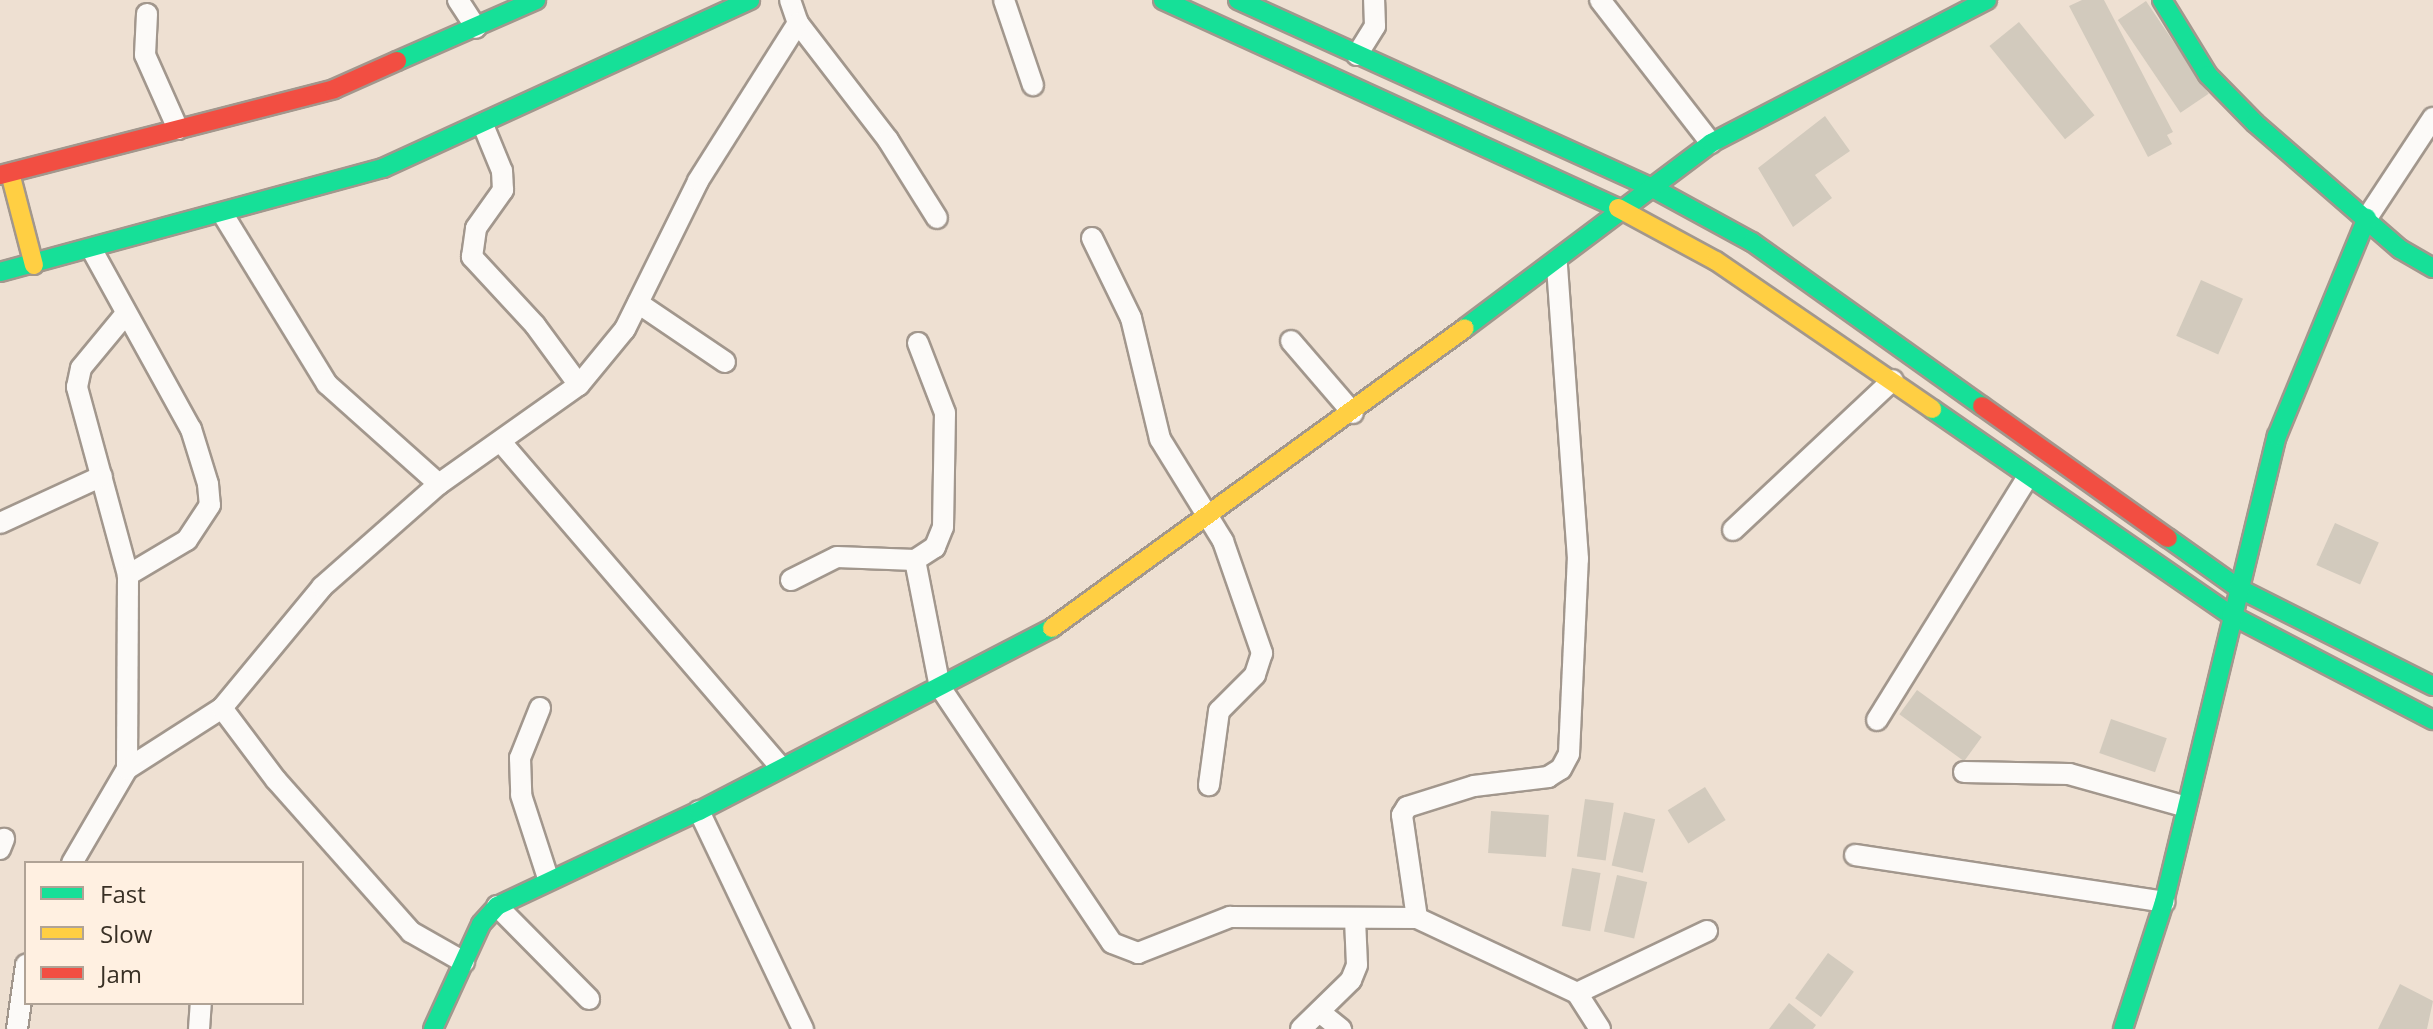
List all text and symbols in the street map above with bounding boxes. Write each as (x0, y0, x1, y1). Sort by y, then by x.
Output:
legend (24, 861, 304, 1005)
text: Fast (100, 877, 146, 910)
text: Slow (100, 917, 152, 950)
text: Jam (100, 957, 142, 990)

